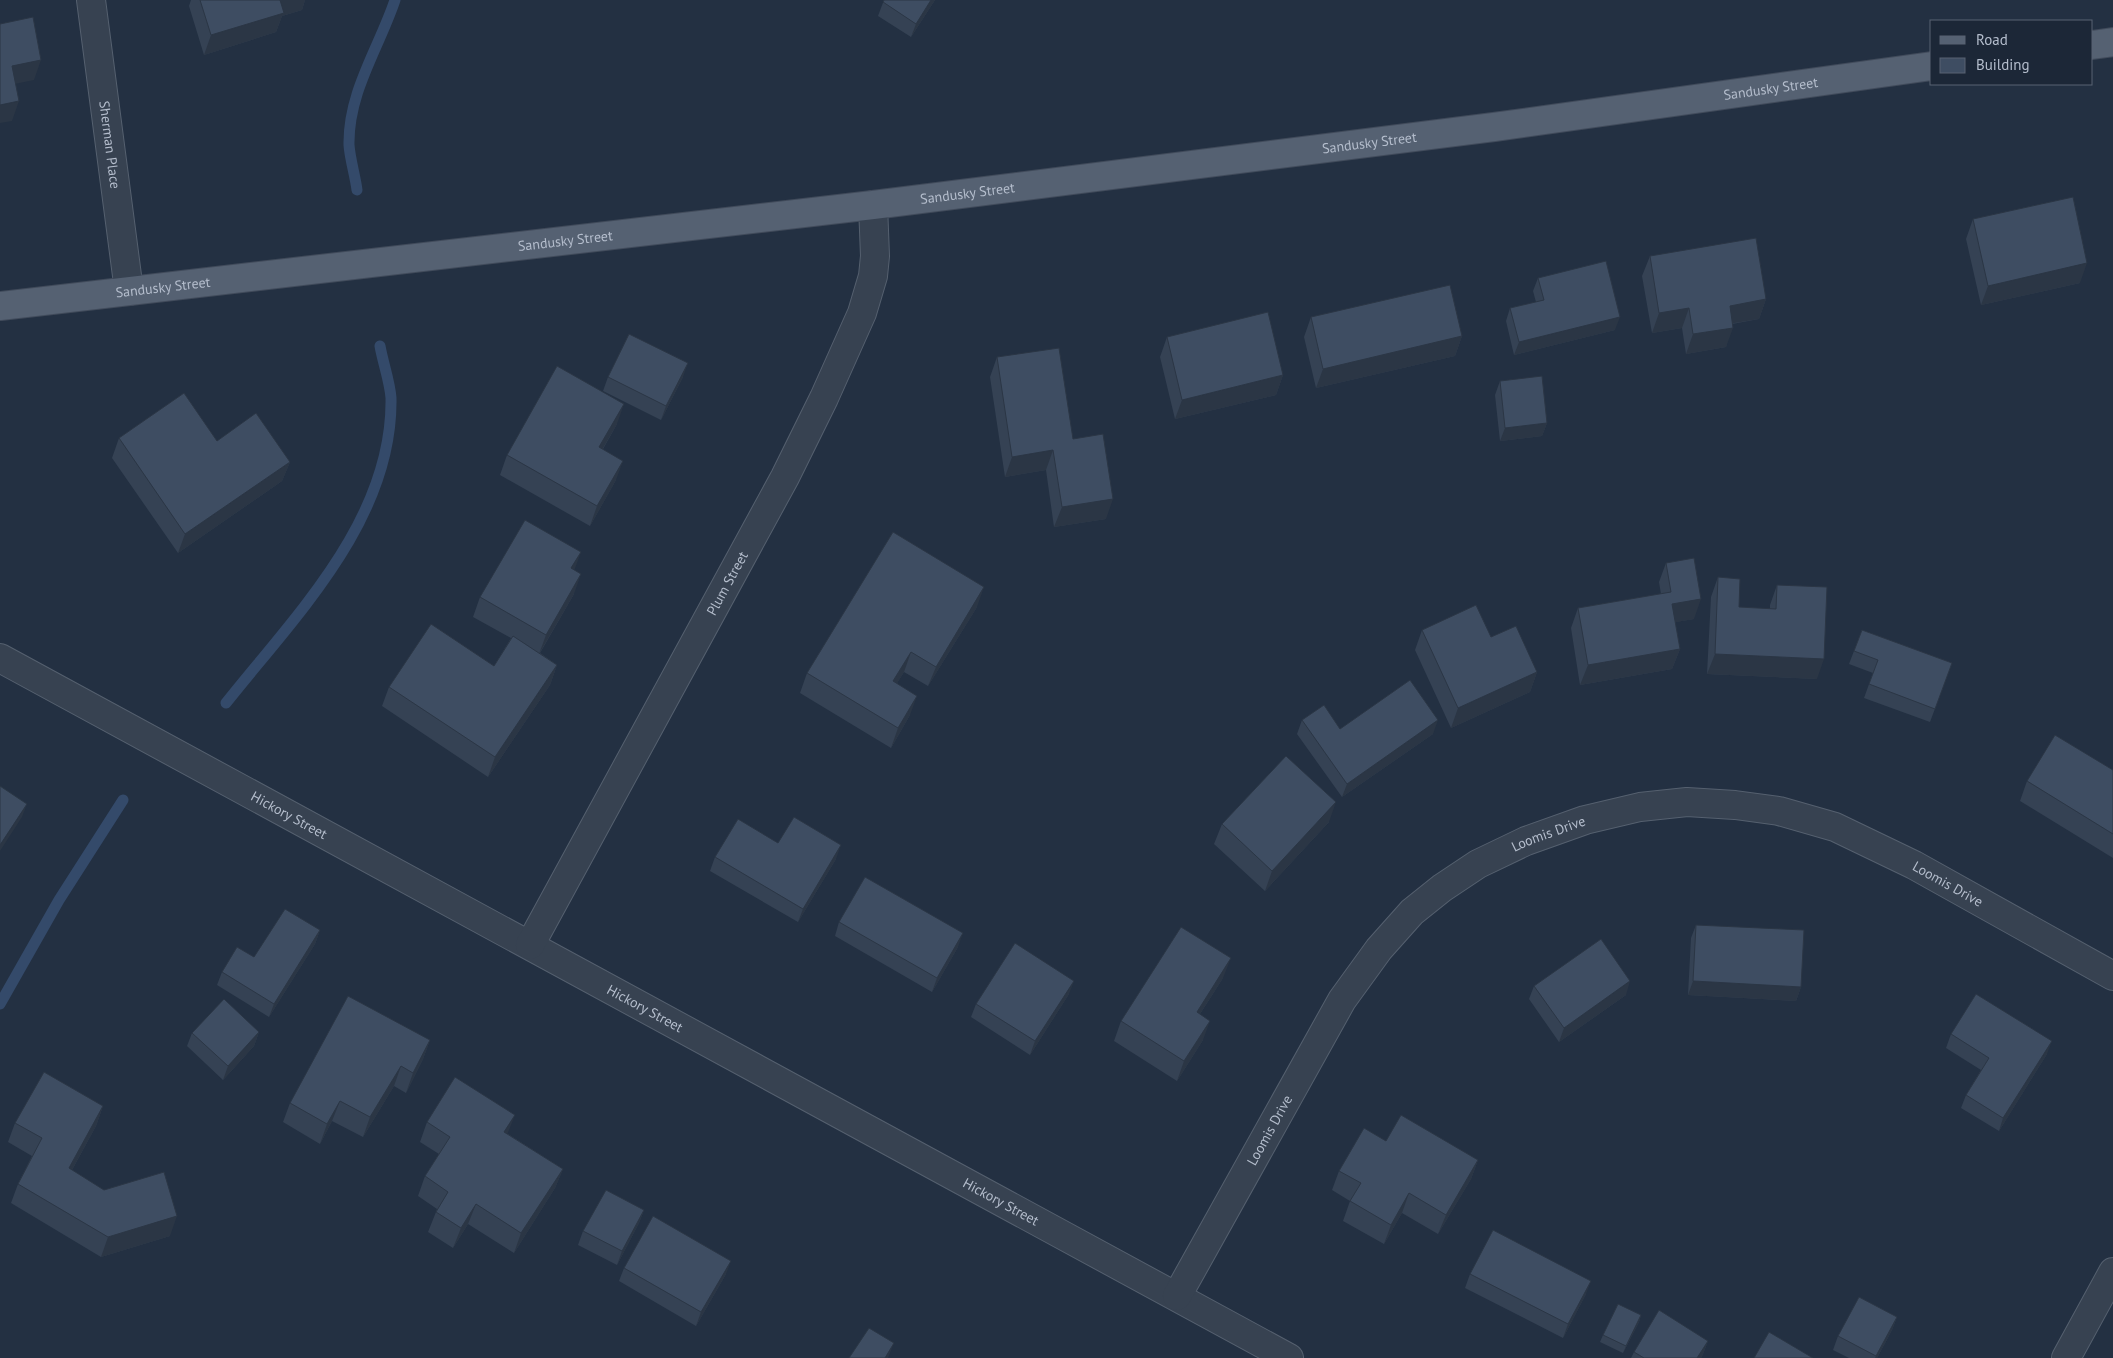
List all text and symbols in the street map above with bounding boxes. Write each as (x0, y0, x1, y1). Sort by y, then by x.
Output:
legend (1930, 20, 2093, 85)
text: Road (1976, 30, 2008, 49)
text: Building (1976, 55, 2030, 74)
street label: Sandusky Street (1722, 73, 1819, 104)
street label: Sherman Place (95, 100, 125, 190)
street label: Sandusky Street (1321, 128, 1418, 158)
street label: Sandusky Street (919, 178, 1016, 208)
street label: Sandusky Street (517, 226, 614, 255)
street label: Sandusky Street (115, 273, 212, 302)
street label: Plum Street (702, 548, 752, 618)
street label: Hickory Street (248, 787, 331, 843)
street label: Loomis Drive (1508, 812, 1588, 856)
street label: Loomis Drive (1910, 857, 1986, 911)
street label: Hickory Street (604, 980, 686, 1036)
street label: Loomis Drive (1243, 1092, 1296, 1168)
street label: Hickory Street (960, 1174, 1042, 1230)

